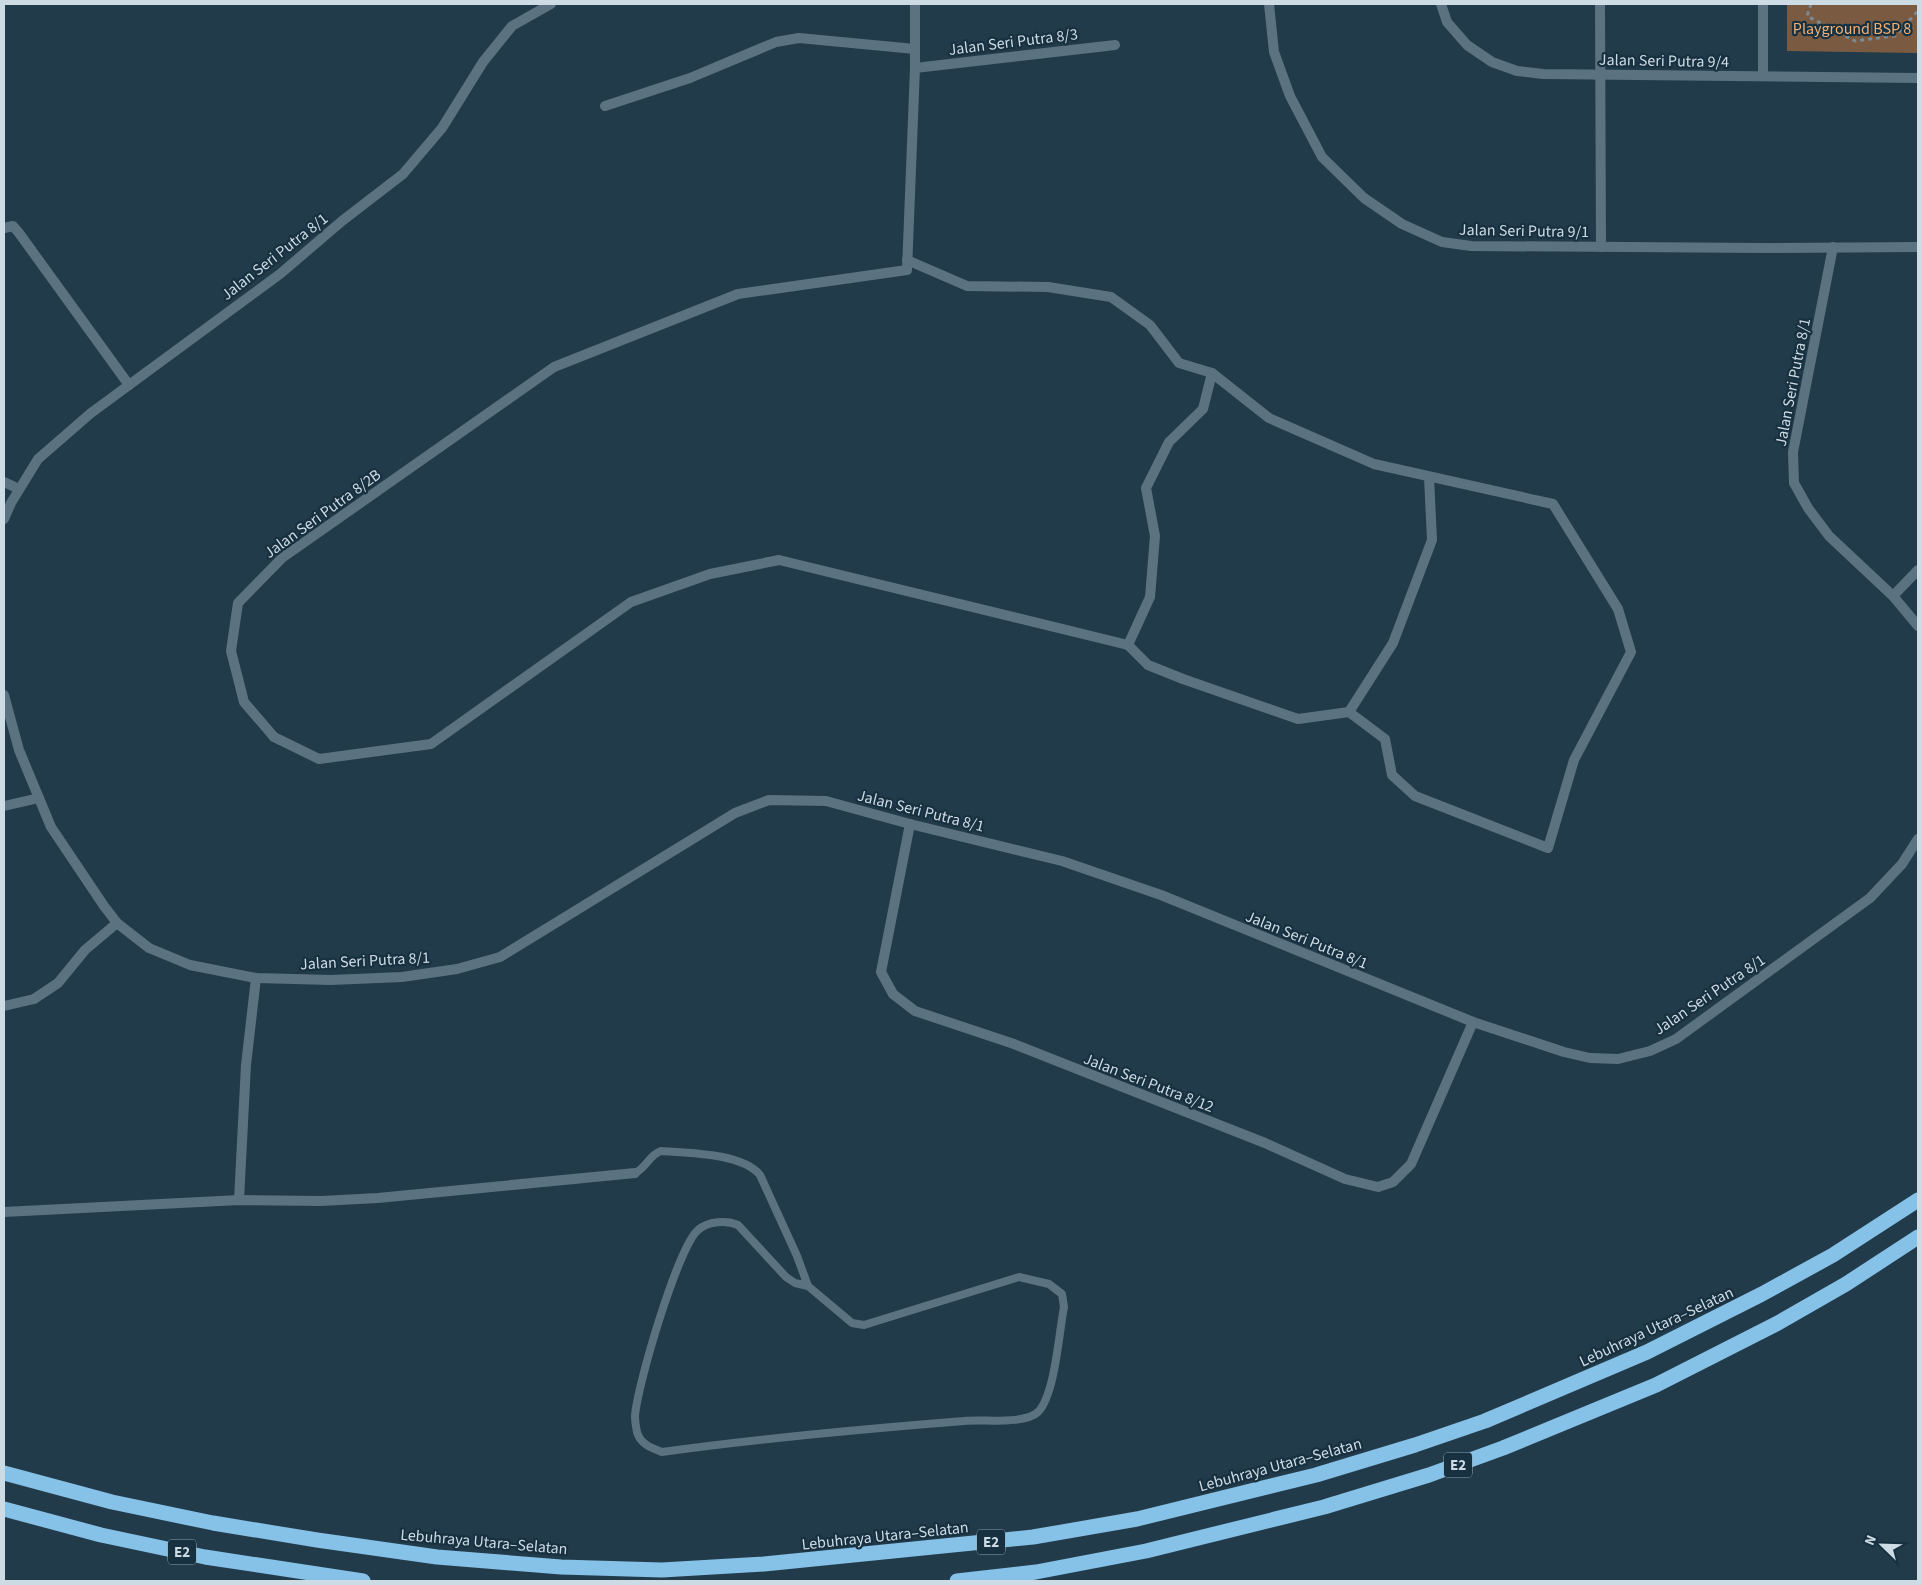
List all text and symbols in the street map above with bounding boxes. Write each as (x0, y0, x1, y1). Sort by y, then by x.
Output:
park label: Playground BSP 8 (1793, 18, 1911, 40)
street label: Jalan Seri Putra 8/3 (947, 23, 1079, 61)
street label: Jalan Seri Putra 9/4 (1599, 49, 1729, 73)
street label: Jalan Seri Putra 8/1 (217, 208, 333, 306)
street label: Jalan Seri Putra 9/1 (1459, 219, 1589, 243)
street label: Jalan Seri Putra 8/1 (1770, 316, 1816, 448)
street label: Jalan Seri Putra 8/2B (260, 464, 385, 564)
street label: Jalan Seri Putra 8/1 (855, 785, 987, 837)
street label: Jalan Seri Putra 8/1 (1242, 905, 1371, 975)
street label: Jalan Seri Putra 8/1 (300, 947, 431, 975)
street label: Jalan Seri Putra 8/1 (1649, 949, 1770, 1040)
street label: Jalan Seri Putra 8/12 (1080, 1048, 1217, 1118)
street label: Lebuhraya Utara–Selatan (1576, 1281, 1737, 1372)
street label: Lebuhraya Utara–Selatan (1196, 1433, 1364, 1497)
road number: E2 (1444, 1452, 1472, 1478)
street label: Lebuhraya Utara–Selatan (801, 1516, 970, 1556)
north arrow (1857, 1520, 1907, 1570)
street label: Lebuhraya Utara–Selatan (399, 1524, 568, 1560)
road number: E2 (977, 1530, 1005, 1554)
text: N (1860, 1532, 1882, 1549)
road number: E2 (168, 1540, 196, 1564)

